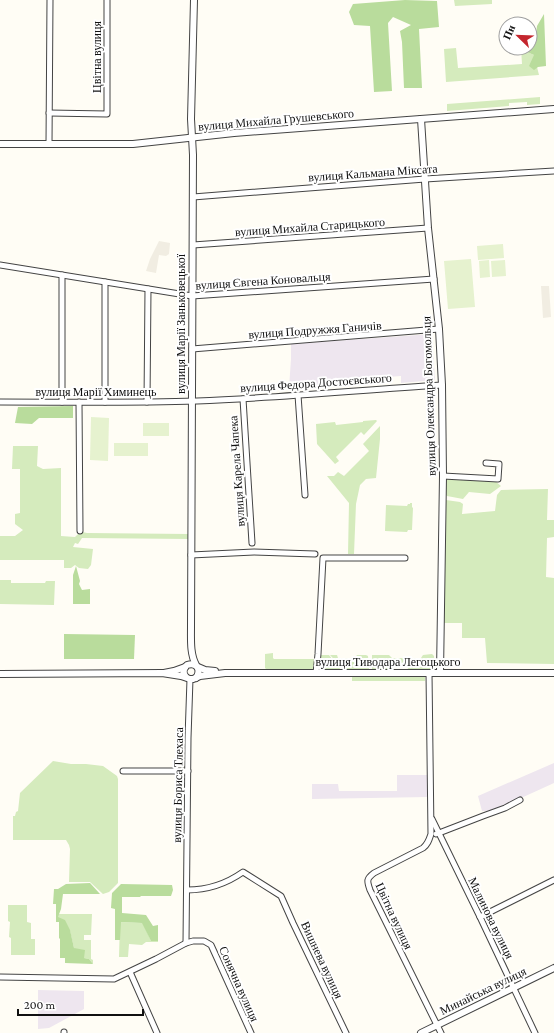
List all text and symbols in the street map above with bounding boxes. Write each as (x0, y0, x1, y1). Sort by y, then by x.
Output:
north arrow (498, 16, 538, 56)
street label: Цвітна вулиця (90, 21, 104, 93)
text: Пн (500, 22, 517, 41)
street label: вулиця Михайла Грушевського (197, 106, 355, 134)
street label: вулиця Кальмана Міксата (308, 161, 439, 185)
street label: вулиця Михайла Старицького (235, 215, 385, 239)
street label: вулиця Марії Заньковецької (174, 253, 188, 394)
street label: вулиця Євгена Коновальця (195, 269, 331, 293)
street label: вулиця Олександра Богомольця (419, 315, 439, 476)
street label: вулиця Подружжя Ганичів (248, 318, 382, 342)
street label: вулиця Федора Достоєвського (240, 371, 392, 395)
street label: вулиця Марії Химинець (36, 385, 157, 399)
street label: вулиця Карела Чапека (226, 414, 248, 527)
street label: вулиця Тиводара Легоцького (316, 655, 460, 669)
street label: вулиця Бориса Тлехаса (170, 726, 186, 843)
street label: Малинова вулиця (465, 875, 517, 962)
street label: Цвітна вулиця (372, 880, 416, 952)
street label: Вишнева вулиця (298, 919, 346, 1001)
street label: Сонячна вулиця (216, 944, 262, 1024)
street label: Минайська вулиця (438, 964, 529, 1018)
scale bar (18, 991, 143, 1017)
text: 200 m (24, 998, 56, 1012)

